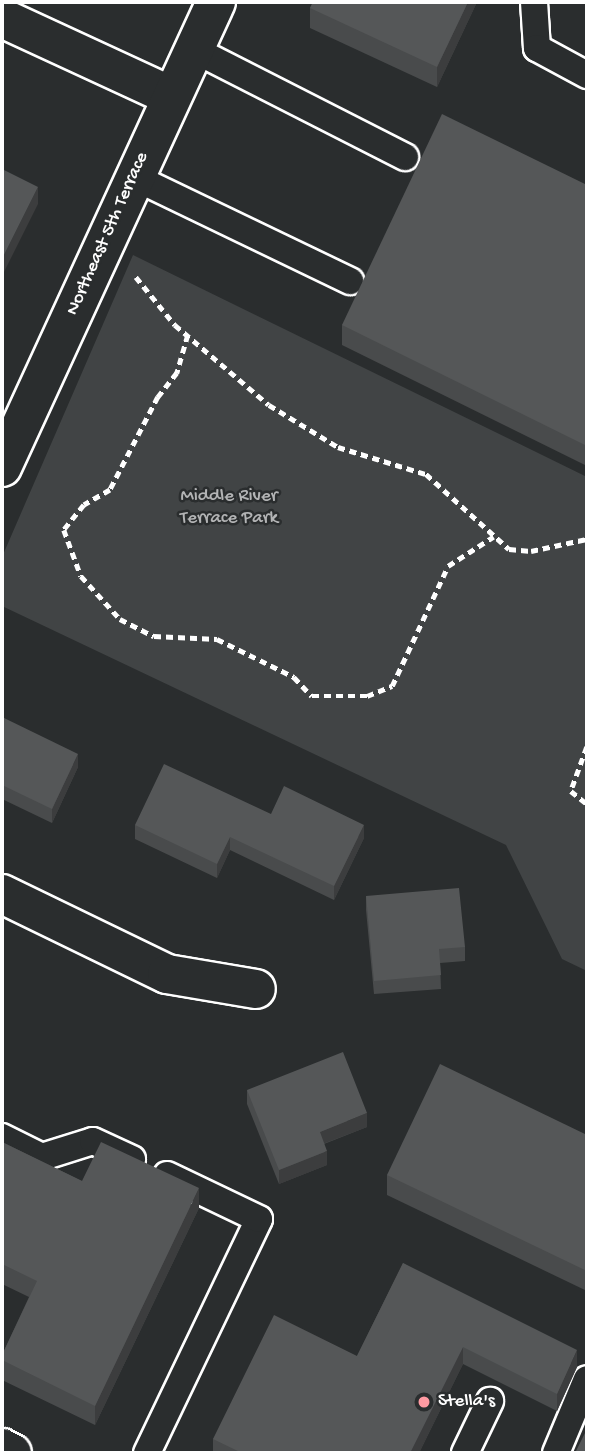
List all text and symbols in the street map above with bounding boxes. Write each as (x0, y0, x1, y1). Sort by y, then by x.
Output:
street label: Northeast 5th Terrace (62, 149, 154, 319)
park label: Middle River Terrace Park (180, 486, 278, 530)
place label: Stella's (438, 1391, 495, 1413)
marker: Stella's (416, 1394, 432, 1410)

